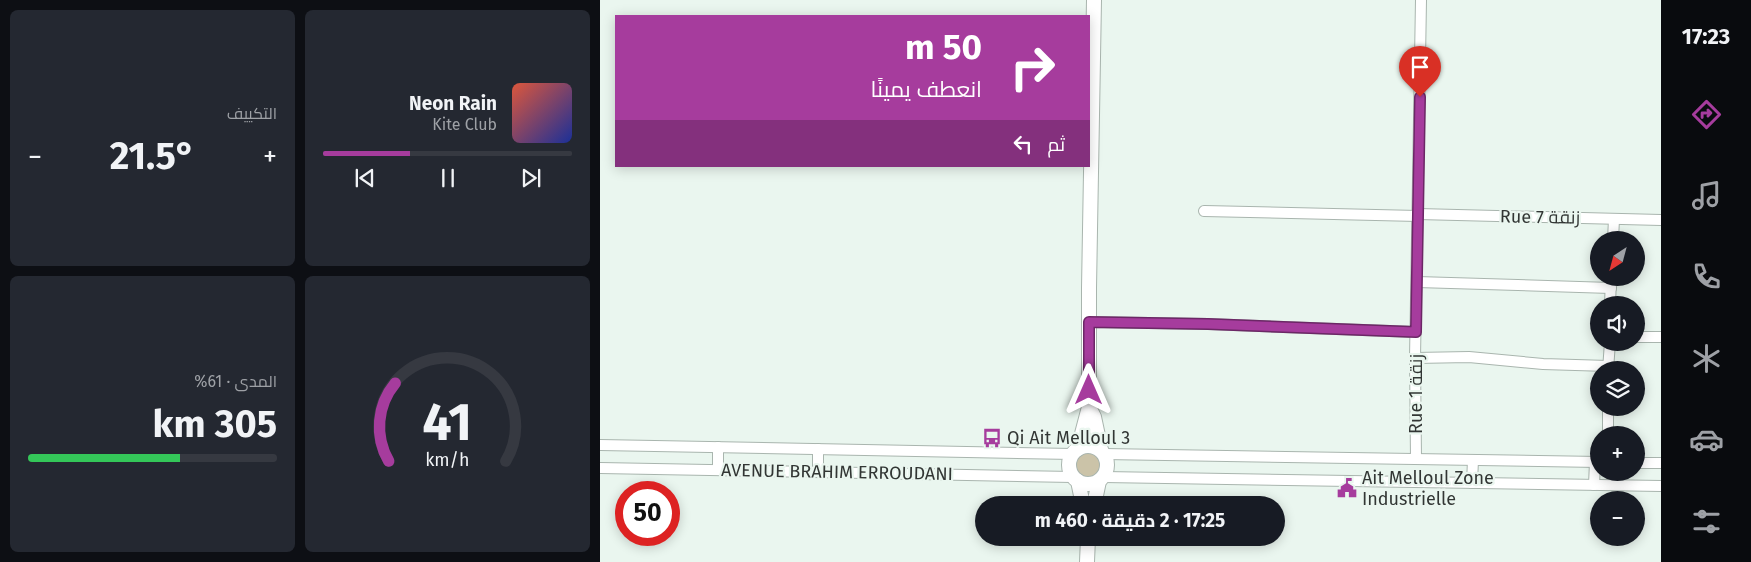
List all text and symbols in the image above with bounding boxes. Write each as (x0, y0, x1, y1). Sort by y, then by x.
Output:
text: 17:23 (1682, 23, 1730, 50)
text: 50 m (905, 26, 982, 68)
icon: right (1000, 35, 1065, 100)
pin (1399, 46, 1441, 97)
icon: arrive (1406, 53, 1434, 81)
text: انعطف يمينًا (871, 76, 982, 103)
text: Neon Rain (409, 92, 497, 115)
icon: directions (1689, 97, 1724, 132)
text: التكييف (227, 104, 277, 123)
text: Kite Club (432, 115, 497, 134)
icon: left (1009, 130, 1037, 158)
text: 21.5° (110, 133, 195, 179)
text: ثم (1047, 133, 1065, 156)
text: − (28, 140, 42, 173)
text: + (263, 140, 277, 173)
icon: previous (351, 164, 379, 192)
icon: pause (434, 164, 462, 192)
icon: next (517, 164, 545, 192)
icon: music (1689, 178, 1724, 213)
street label: Rue 7 زنقة (1500, 205, 1580, 229)
north arrow (1590, 231, 1645, 286)
map controls (1590, 231, 1645, 546)
icon: phone (1689, 259, 1724, 294)
button: sound (1590, 296, 1645, 351)
icon: climate (1689, 341, 1724, 376)
street label: Rue 1 زنقة (1405, 354, 1427, 434)
button: layers (1590, 361, 1645, 416)
position arrow (1062, 363, 1114, 415)
text: المدى · 61% (194, 372, 277, 391)
text: 41 (423, 391, 472, 454)
text: 305 km (153, 401, 277, 447)
icon: car (1689, 422, 1724, 457)
button: + (1590, 426, 1645, 481)
bus stop icon: Qi Ait Melloul 3 (981, 427, 1003, 449)
place label: Qi Ait Melloul 3 (1007, 427, 1130, 449)
text: km/h (425, 449, 470, 471)
street label: AVENUE BRAHIM ERROUDANI (721, 459, 953, 485)
place label: Ait Melloul Zone Industrielle (1362, 467, 1494, 510)
public building icon: Ait Melloul Zone Industrielle (1336, 477, 1358, 499)
speed limit sign: 50 (615, 481, 680, 546)
button: − (1590, 491, 1645, 546)
icon: filters (1689, 504, 1724, 539)
text: 17:25 · 2 دقيقة · 460 m (1035, 509, 1225, 532)

